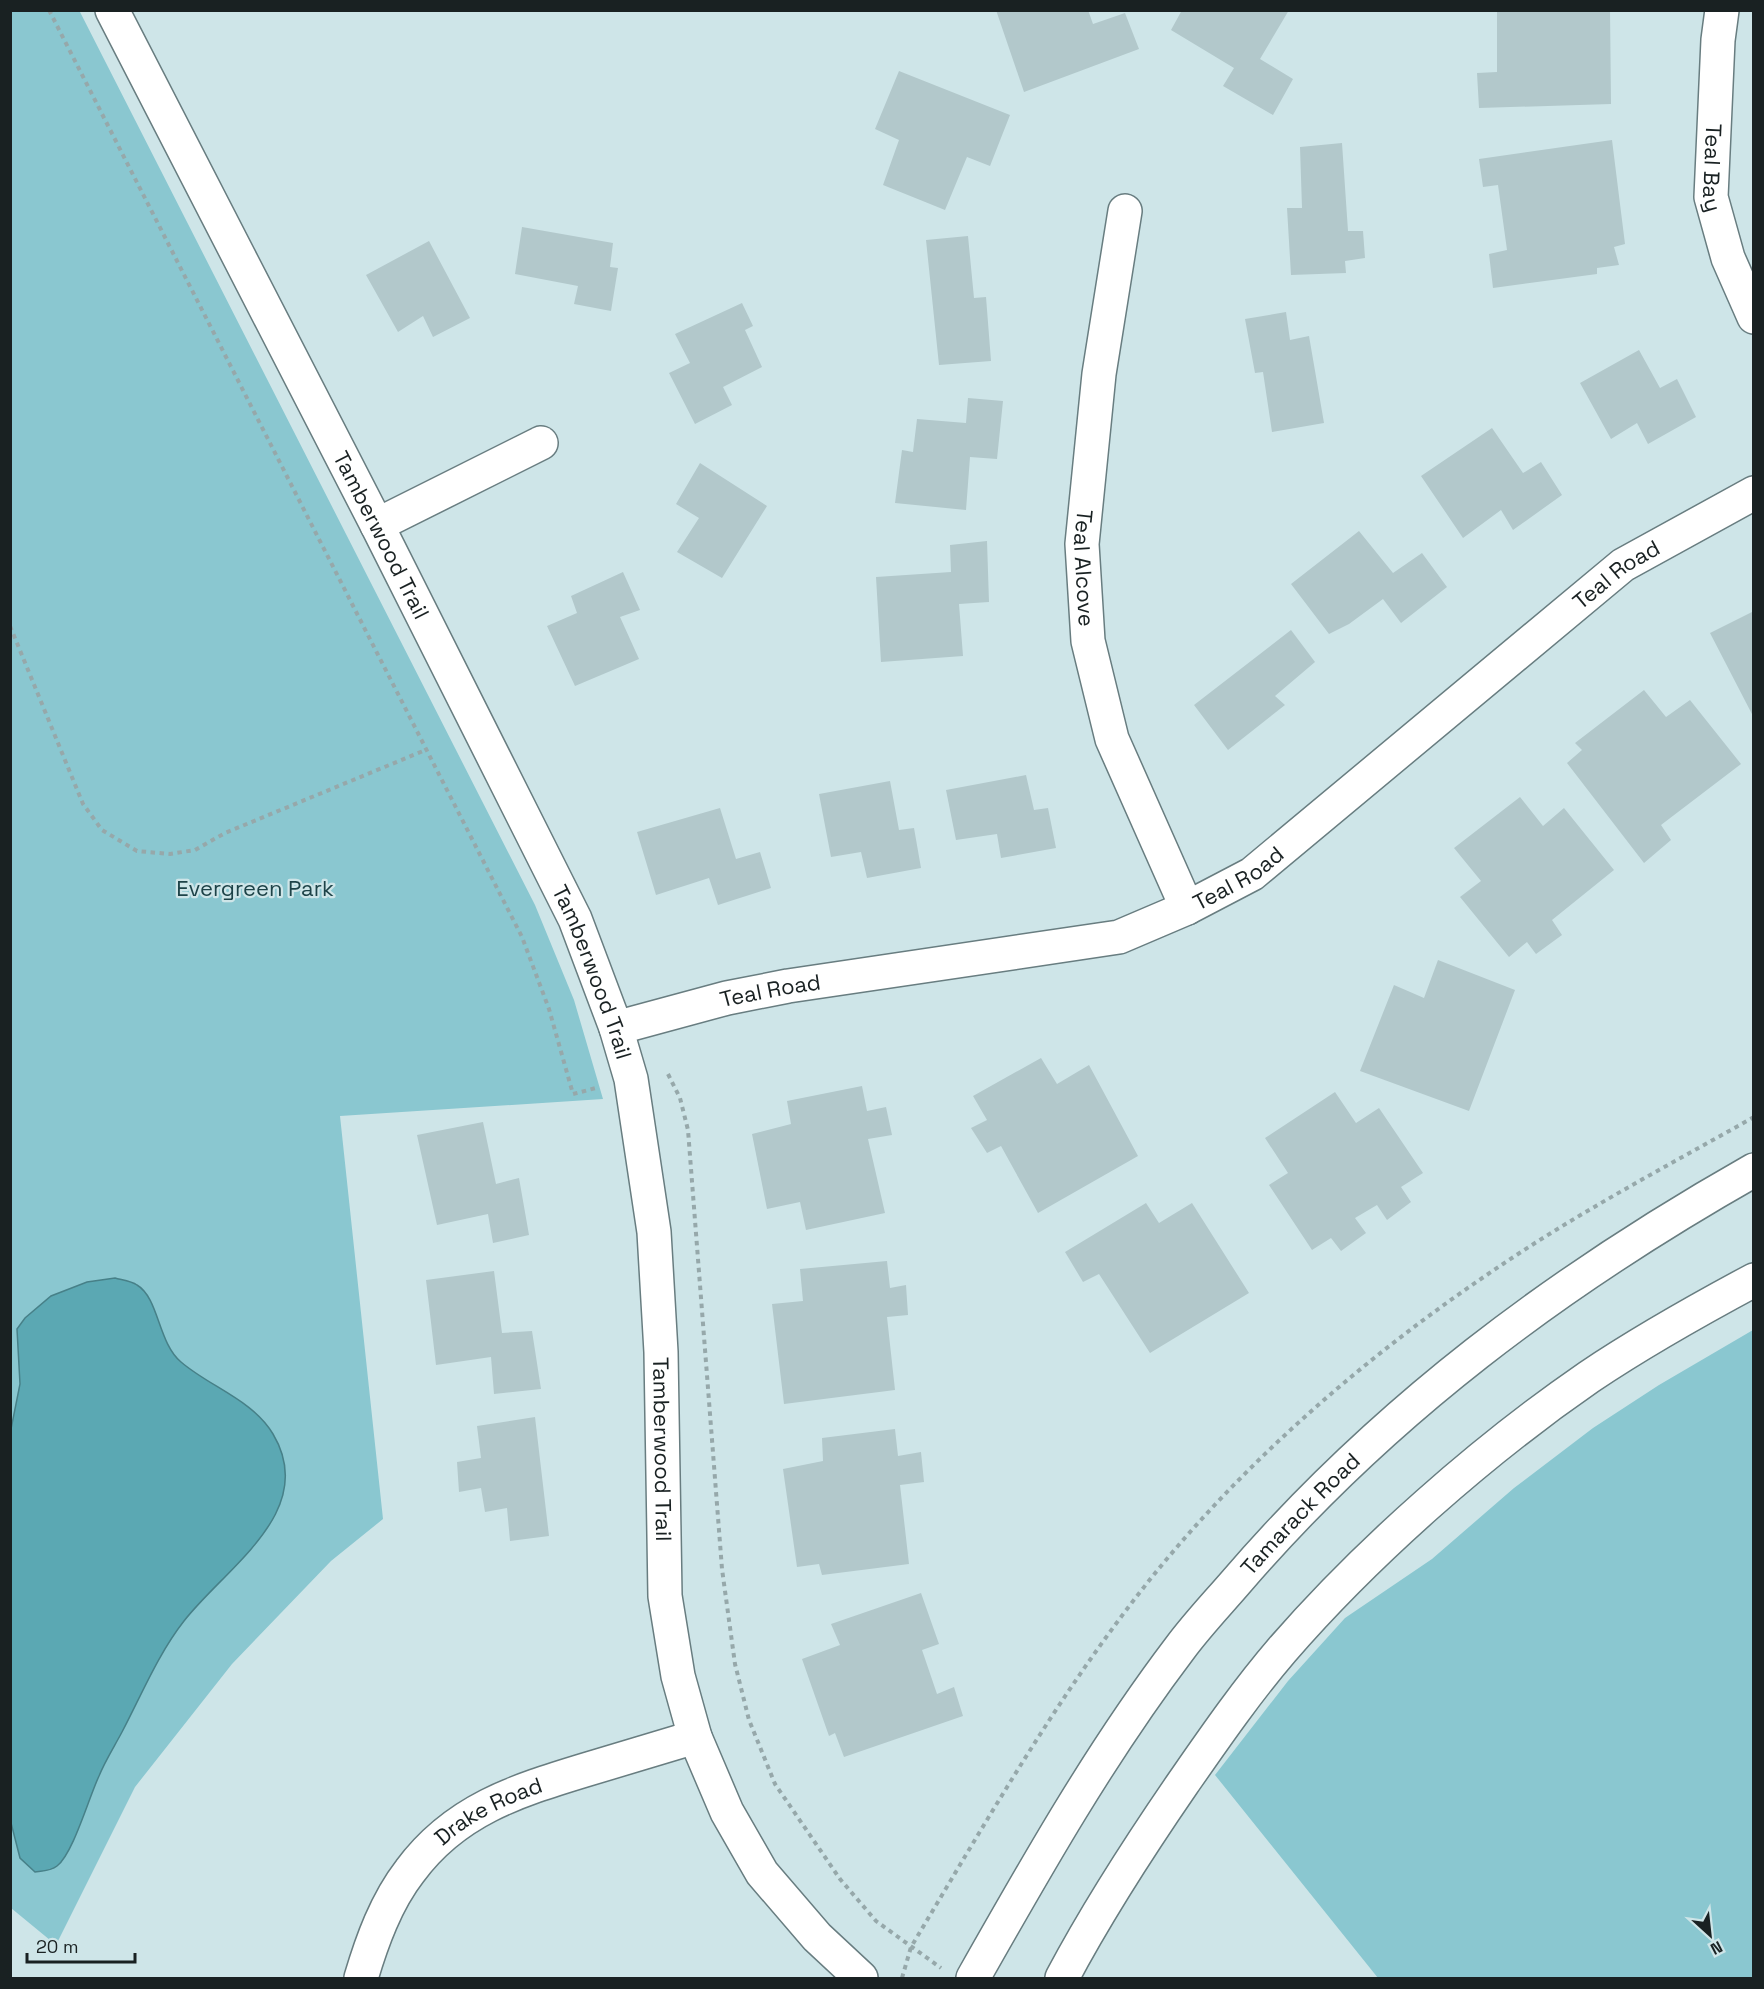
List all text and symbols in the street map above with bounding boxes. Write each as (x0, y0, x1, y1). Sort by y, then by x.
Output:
street label: Teal Bay (1697, 123, 1728, 215)
street label: Tamberwood Trail (327, 446, 436, 623)
street label: Teal Alcove (1068, 508, 1101, 627)
street label: Teal Road (1567, 534, 1665, 615)
street label: Teal Road (1188, 840, 1289, 916)
park label: Evergreen Park (176, 874, 334, 902)
street label: Tamberwood Trail (546, 880, 638, 1062)
street label: Teal Road (717, 967, 822, 1013)
street label: Tamberwood Trail (647, 1357, 678, 1542)
street label: Tamarack Road (1234, 1446, 1366, 1581)
street label: Drake Road (428, 1771, 546, 1851)
north arrow (1680, 1905, 1740, 1965)
scale bar (27, 1926, 135, 1964)
text: 20 m (36, 1935, 79, 1958)
text: N (1707, 1936, 1726, 1960)

